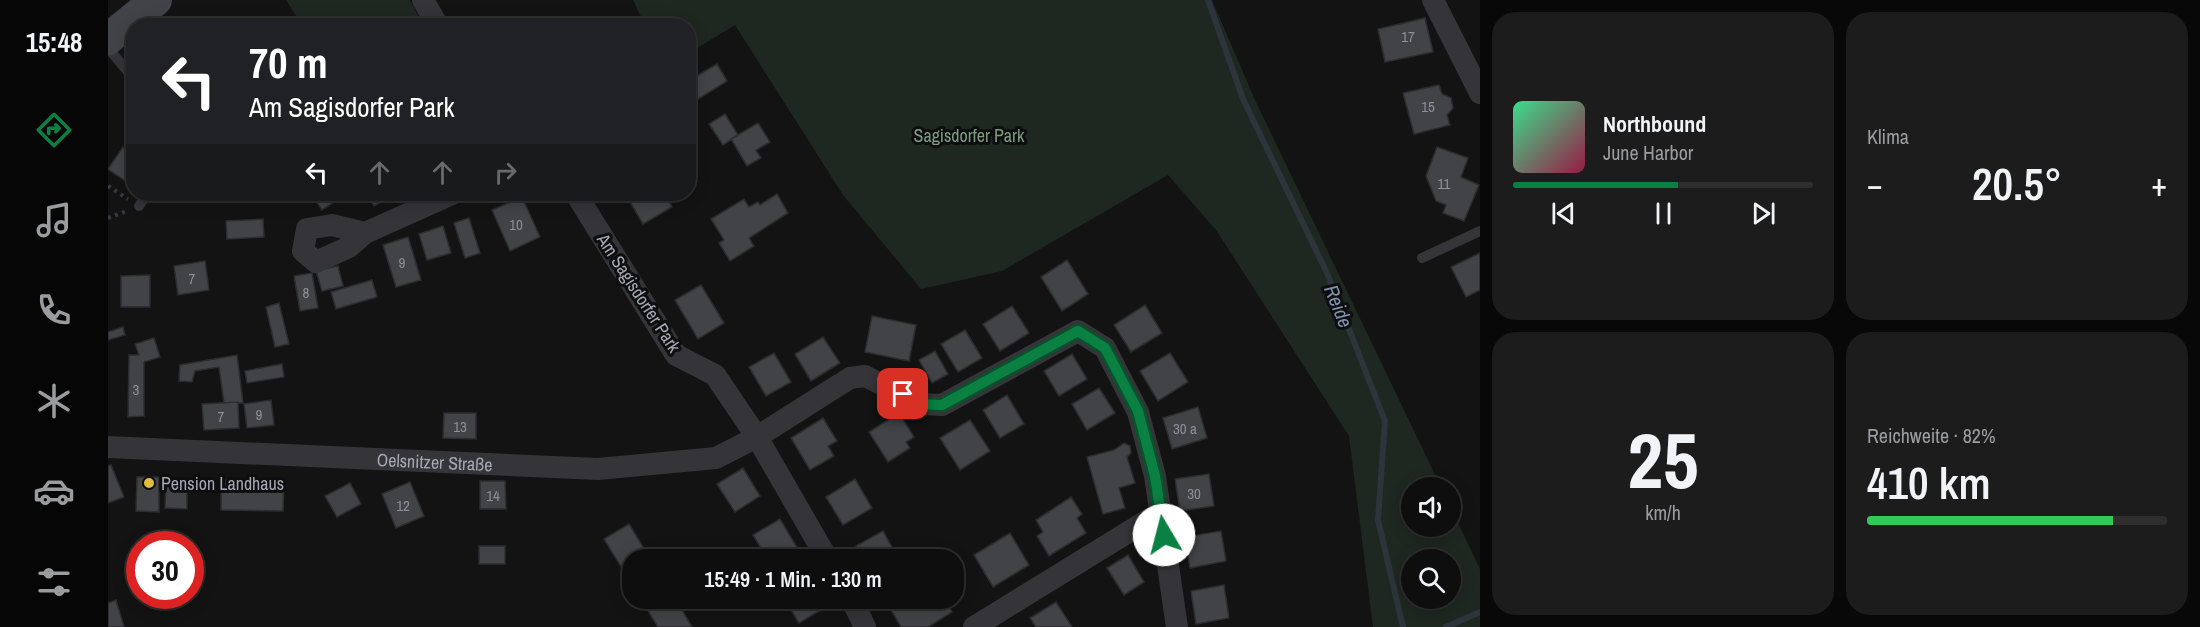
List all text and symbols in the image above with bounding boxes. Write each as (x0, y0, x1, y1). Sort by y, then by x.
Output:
text: 15:48 (26, 24, 82, 60)
house number: 17 (1401, 26, 1415, 47)
text: 70 m (249, 35, 328, 91)
icon: left (150, 42, 228, 120)
text: Am Sagisdorfer Park (249, 89, 455, 125)
house number: 15 (1421, 96, 1435, 117)
icon: directions (33, 109, 75, 151)
text: Northbound (1603, 109, 1706, 139)
park label: Sagisdorfer Park (914, 123, 1025, 148)
text: Klima (1867, 123, 1909, 150)
text: June Harbor (1603, 139, 1693, 166)
text: 20.5° (1972, 153, 2062, 214)
icon: left (300, 156, 333, 189)
icon: ahead (363, 156, 396, 189)
icon: ahead (426, 156, 459, 189)
icon: right (489, 156, 522, 189)
text: − (1867, 162, 1883, 206)
text: + (2151, 162, 2167, 206)
house number: 11 (1438, 173, 1451, 194)
icon: previous (1547, 197, 1580, 230)
icon: pause (1647, 197, 1680, 230)
icon: next (1747, 197, 1780, 230)
icon: music (33, 199, 75, 241)
house number: 10 (509, 214, 523, 235)
street label: Am Sagisdorfer Park (591, 228, 687, 358)
house number: 9 (399, 252, 406, 273)
house number: 7 (189, 268, 196, 289)
water label: Reide (1318, 281, 1360, 331)
house number: 8 (303, 282, 310, 303)
icon: phone (33, 289, 75, 331)
pin (877, 368, 928, 419)
icon: arrive (886, 377, 919, 410)
house number: 3 (133, 379, 140, 400)
icon: climate (33, 380, 75, 422)
house number: 9 (256, 404, 263, 425)
house number: 7 (218, 406, 225, 427)
text: 25 (1627, 407, 1699, 512)
house number: 13 (453, 416, 467, 437)
house number: 30 a (1173, 418, 1197, 439)
text: Reichweite · 82% (1867, 422, 1996, 449)
street label: Oelsnitzer Straße (376, 447, 493, 477)
text: 410 km (1867, 452, 1991, 513)
icon: car (33, 470, 75, 512)
place label: Pension Landhaus (161, 471, 284, 496)
marker: Pension Landhaus (142, 476, 156, 490)
map controls (1401, 477, 1461, 609)
button: sound (1401, 477, 1461, 537)
house number: 30 (1187, 483, 1201, 504)
house number: 14 (486, 485, 500, 506)
house number: 12 (396, 495, 410, 516)
text: km/h (1645, 499, 1681, 526)
position arrow (1132, 503, 1196, 567)
speed limit sign: 30 (126, 531, 204, 609)
button: search (1401, 549, 1461, 609)
icon: filters (33, 561, 75, 603)
text: 15:49 · 1 Min. · 130 m (704, 564, 882, 594)

